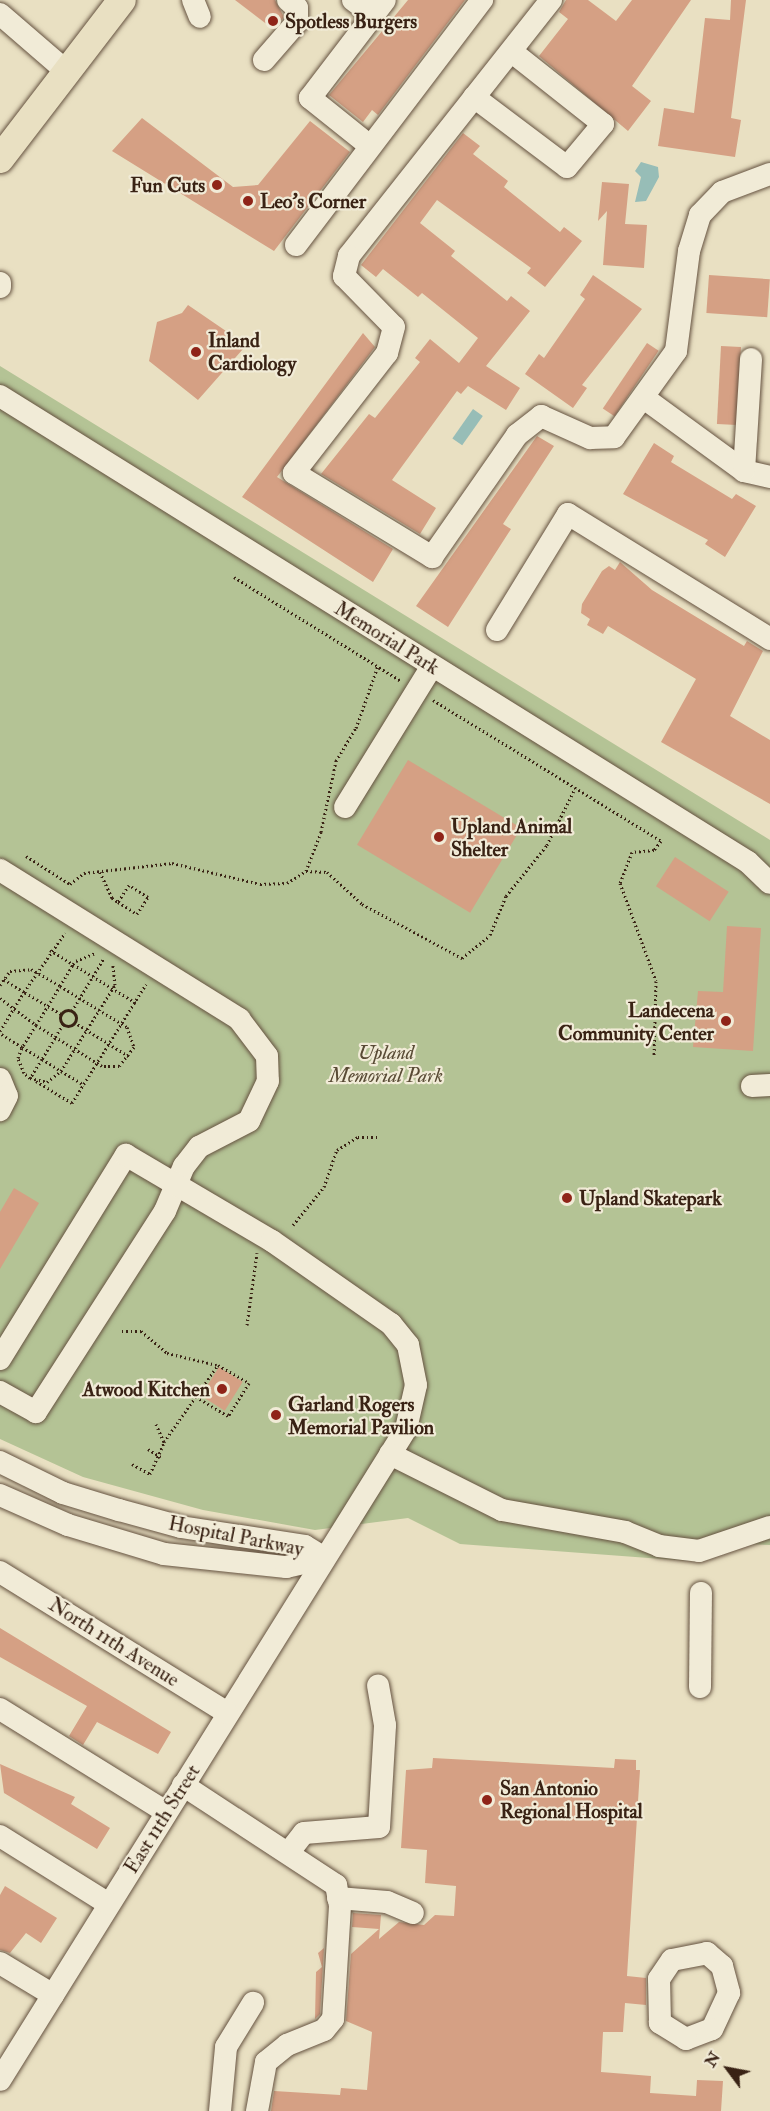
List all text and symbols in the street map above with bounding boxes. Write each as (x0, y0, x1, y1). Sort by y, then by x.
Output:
place label: Spotless Burgers (285, 9, 417, 33)
marker: Spotless Burgers (266, 14, 280, 28)
place label: Fun Cuts (130, 173, 205, 197)
marker: Fun Cuts (210, 178, 224, 192)
place label: Leo's Corner (260, 189, 366, 213)
marker: Leo's Corner (241, 194, 255, 208)
place label: Inland Cardiology (208, 328, 296, 375)
marker: Inland Cardiology (189, 345, 203, 359)
street label: Memorial Park (330, 596, 444, 680)
place label: Upland Animal Shelter (451, 814, 572, 861)
marker: Upland Animal Shelter (432, 830, 446, 844)
place label: Landecena Community Center (558, 998, 714, 1045)
marker: Landecena Community Center (719, 1014, 733, 1028)
park label: Upland Memorial Park (329, 1040, 443, 1087)
place label: Upland Skatepark (579, 1186, 722, 1210)
marker: Upland Skatepark (560, 1191, 574, 1205)
place label: Atwood Kitchen (82, 1377, 210, 1401)
marker: Atwood Kitchen (215, 1382, 229, 1396)
place label: Garland Rogers Memorial Pavilion (288, 1392, 434, 1439)
marker: Garland Rogers Memorial Pavilion (269, 1408, 283, 1422)
street label: Hospital Parkway (166, 1511, 306, 1561)
street label: North 11th Avenue (44, 1592, 184, 1692)
street label: East 11th Street (119, 1760, 205, 1878)
place label: San Antonio Regional Hospital (500, 1776, 643, 1823)
marker: San Antonio Regional Hospital (478, 1791, 496, 1809)
north arrow (698, 2039, 758, 2099)
text: N (700, 2048, 725, 2071)

